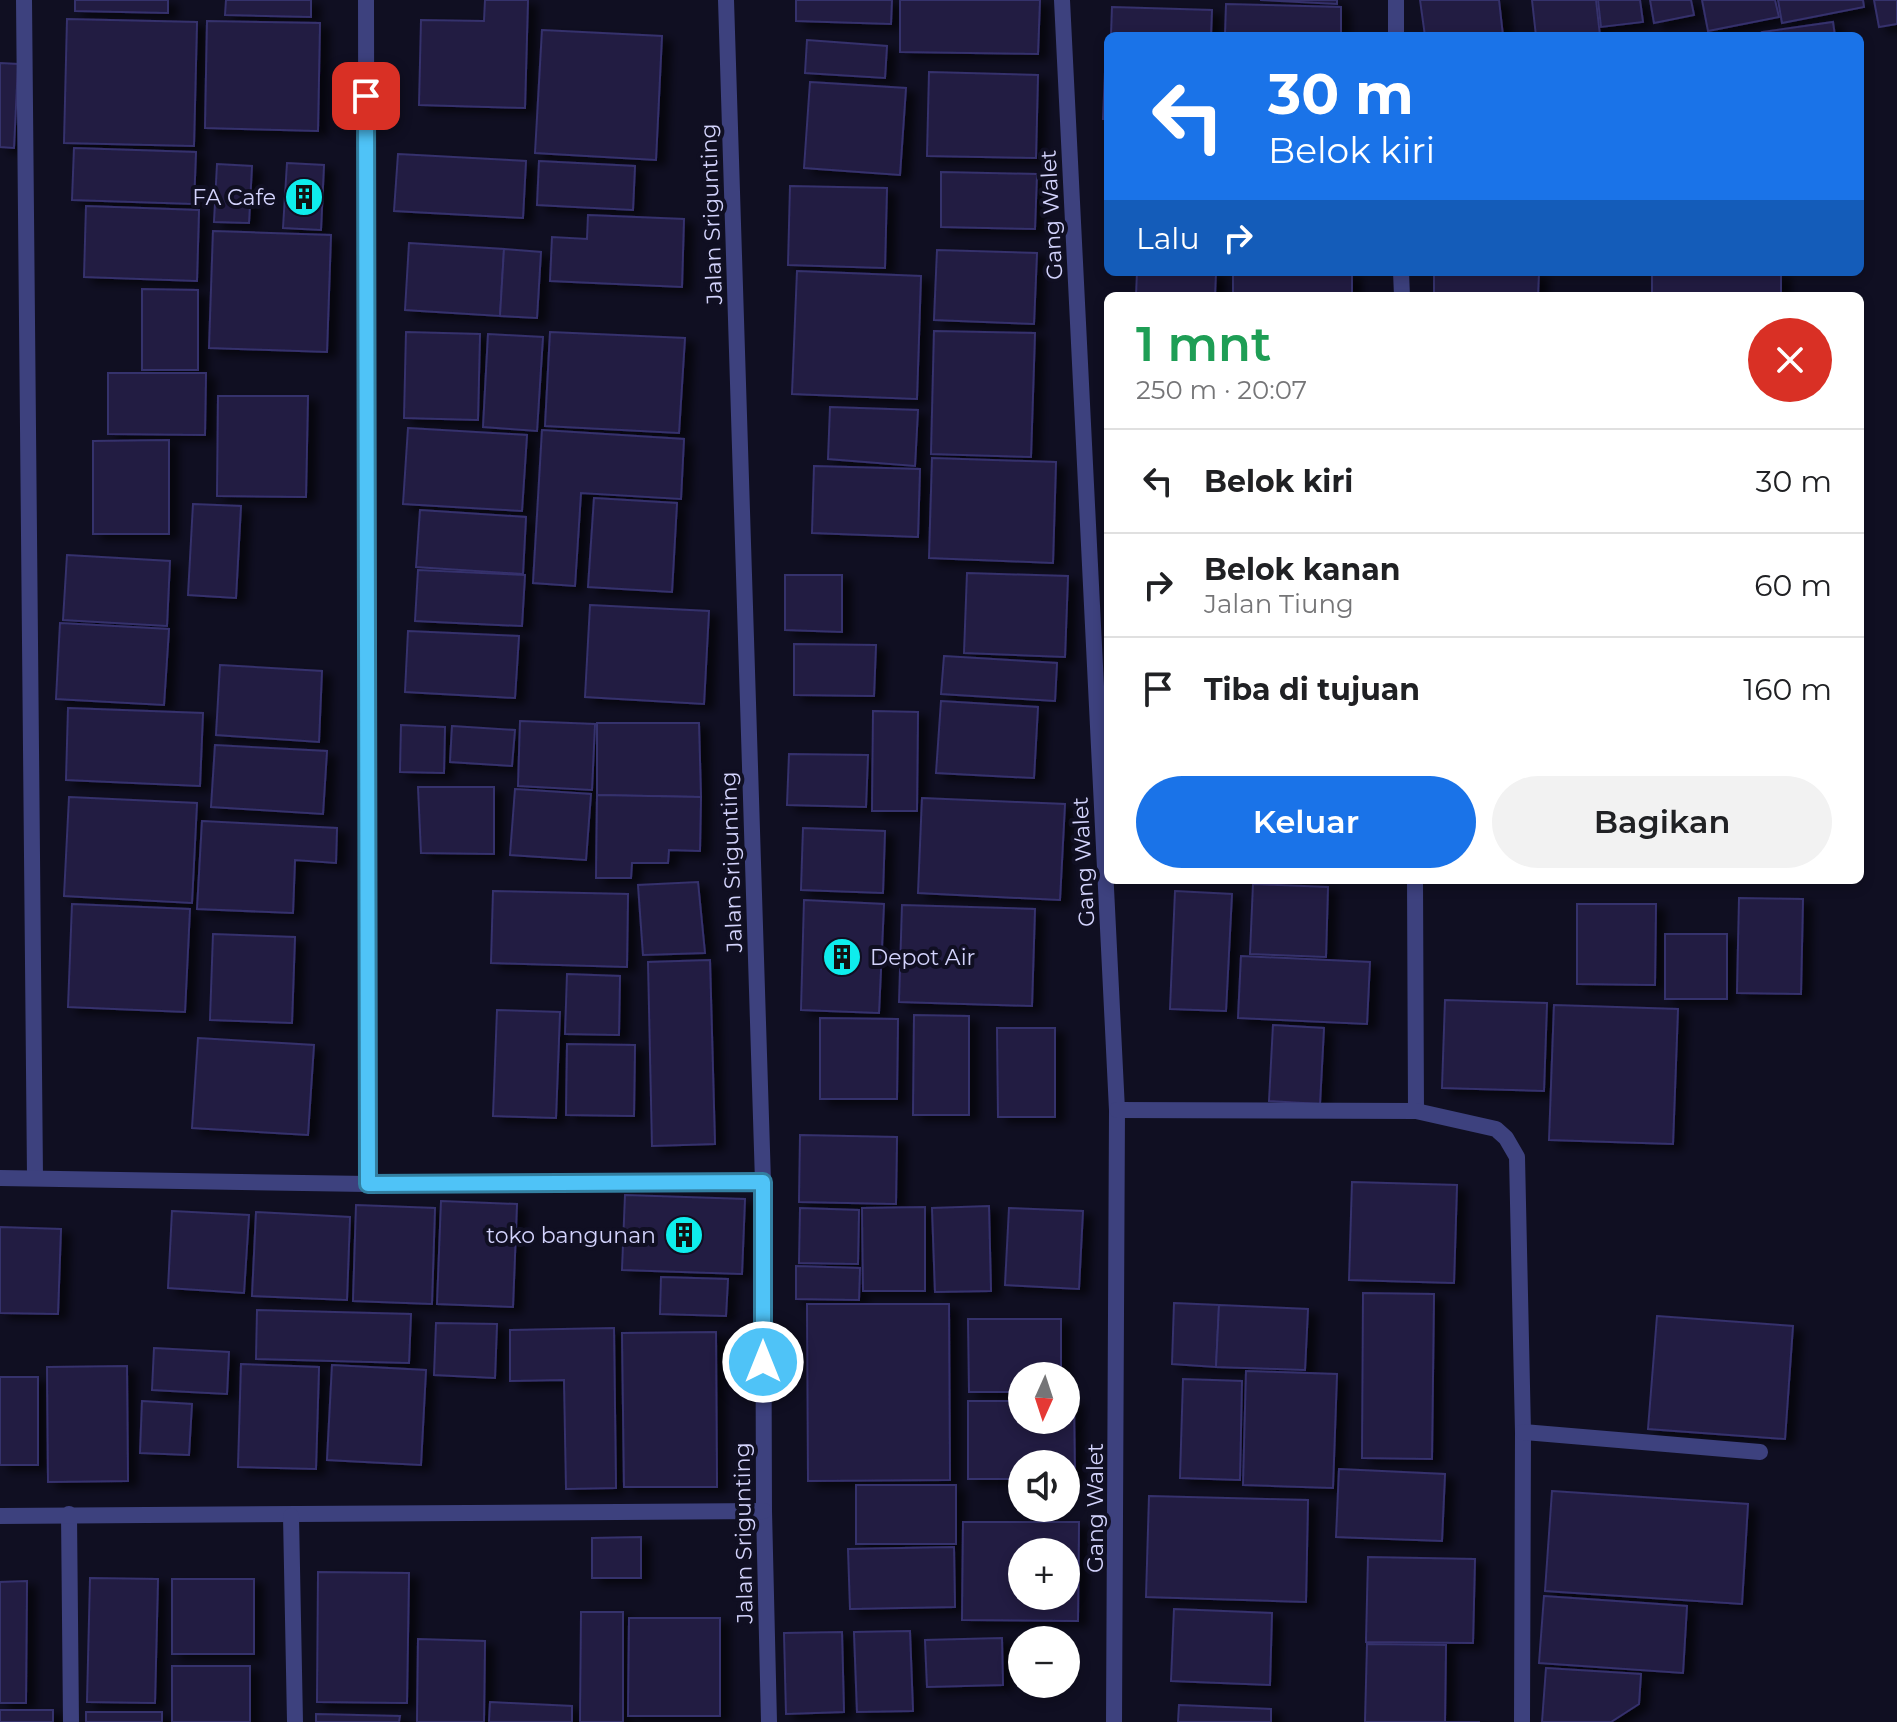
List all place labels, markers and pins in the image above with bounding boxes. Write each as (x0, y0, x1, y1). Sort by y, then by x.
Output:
pin (332, 62, 400, 130)
building icon: FA Cafe (283, 176, 325, 218)
place label: FA Cafe (192, 184, 276, 211)
building icon: Depot Air (821, 936, 863, 978)
place label: Depot Air (870, 944, 975, 971)
building icon: toko bangunan (663, 1214, 705, 1256)
place label: toko bangunan (486, 1222, 656, 1249)

